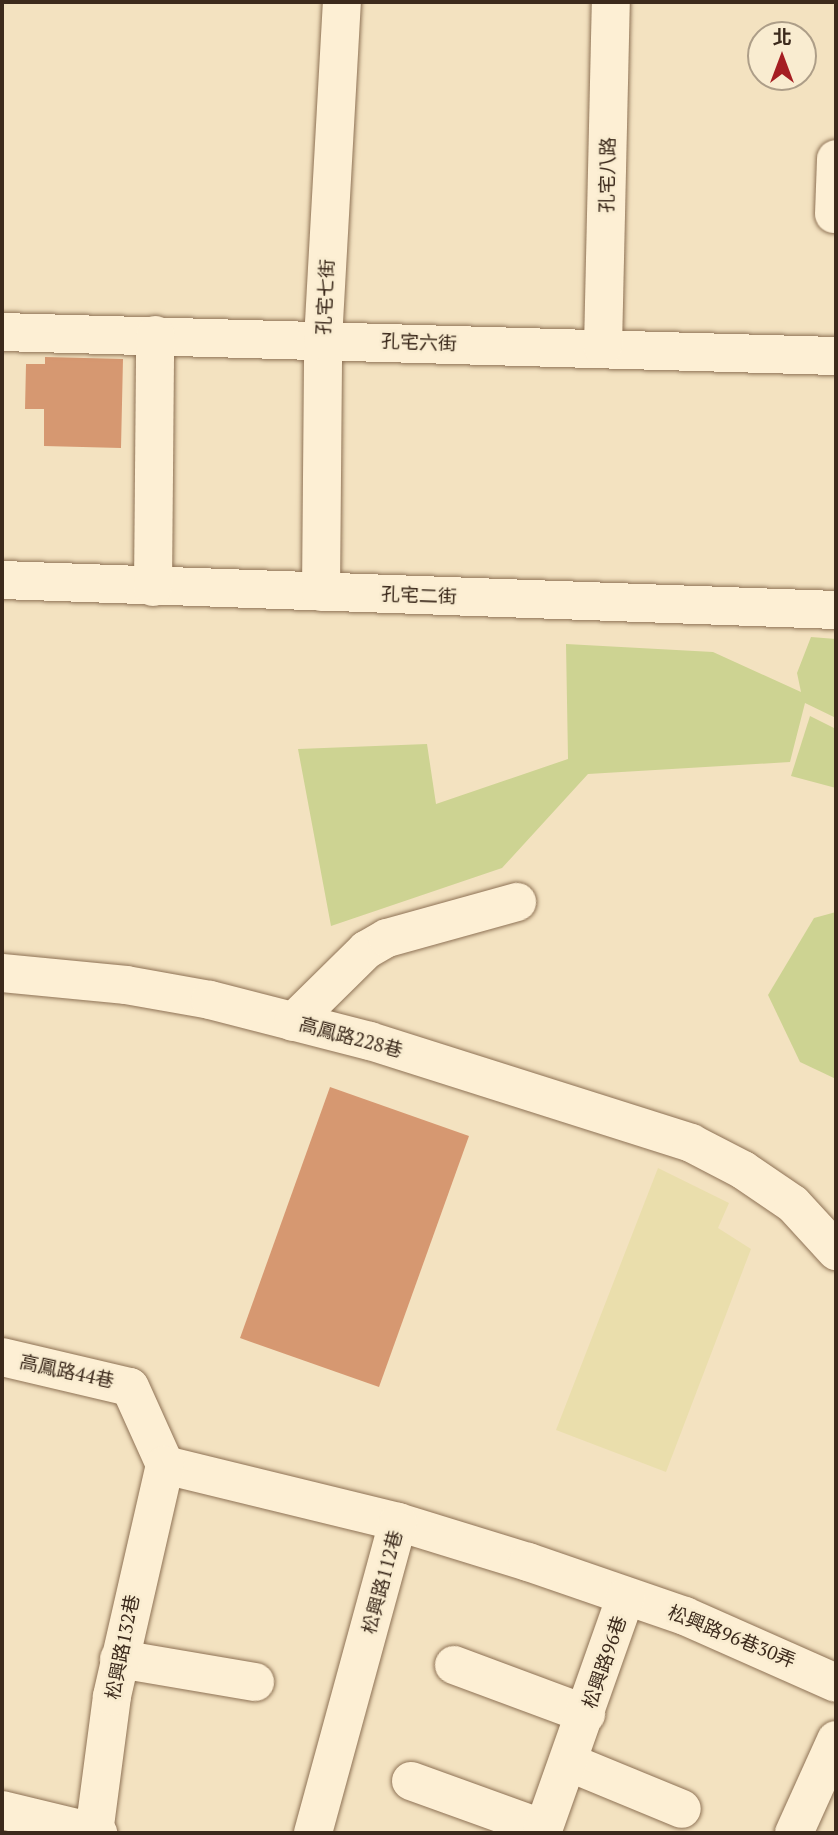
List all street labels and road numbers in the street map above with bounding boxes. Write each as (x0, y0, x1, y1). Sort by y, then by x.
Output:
street label: 孔宅八路 (595, 137, 619, 213)
street label: 孔宅七街 (312, 258, 338, 336)
street label: 孔宅六街 (381, 329, 457, 355)
street label: 孔宅二街 (381, 582, 457, 608)
street label: 高鳳路228巷 (297, 1012, 405, 1062)
street label: 高鳳路44巷 (18, 1350, 116, 1392)
street label: 松興路112巷 (357, 1528, 407, 1636)
street label: 松興路132巷 (101, 1593, 143, 1701)
street label: 松興路96巷30弄 (665, 1600, 799, 1672)
street label: 松興路96巷 (578, 1613, 630, 1711)

